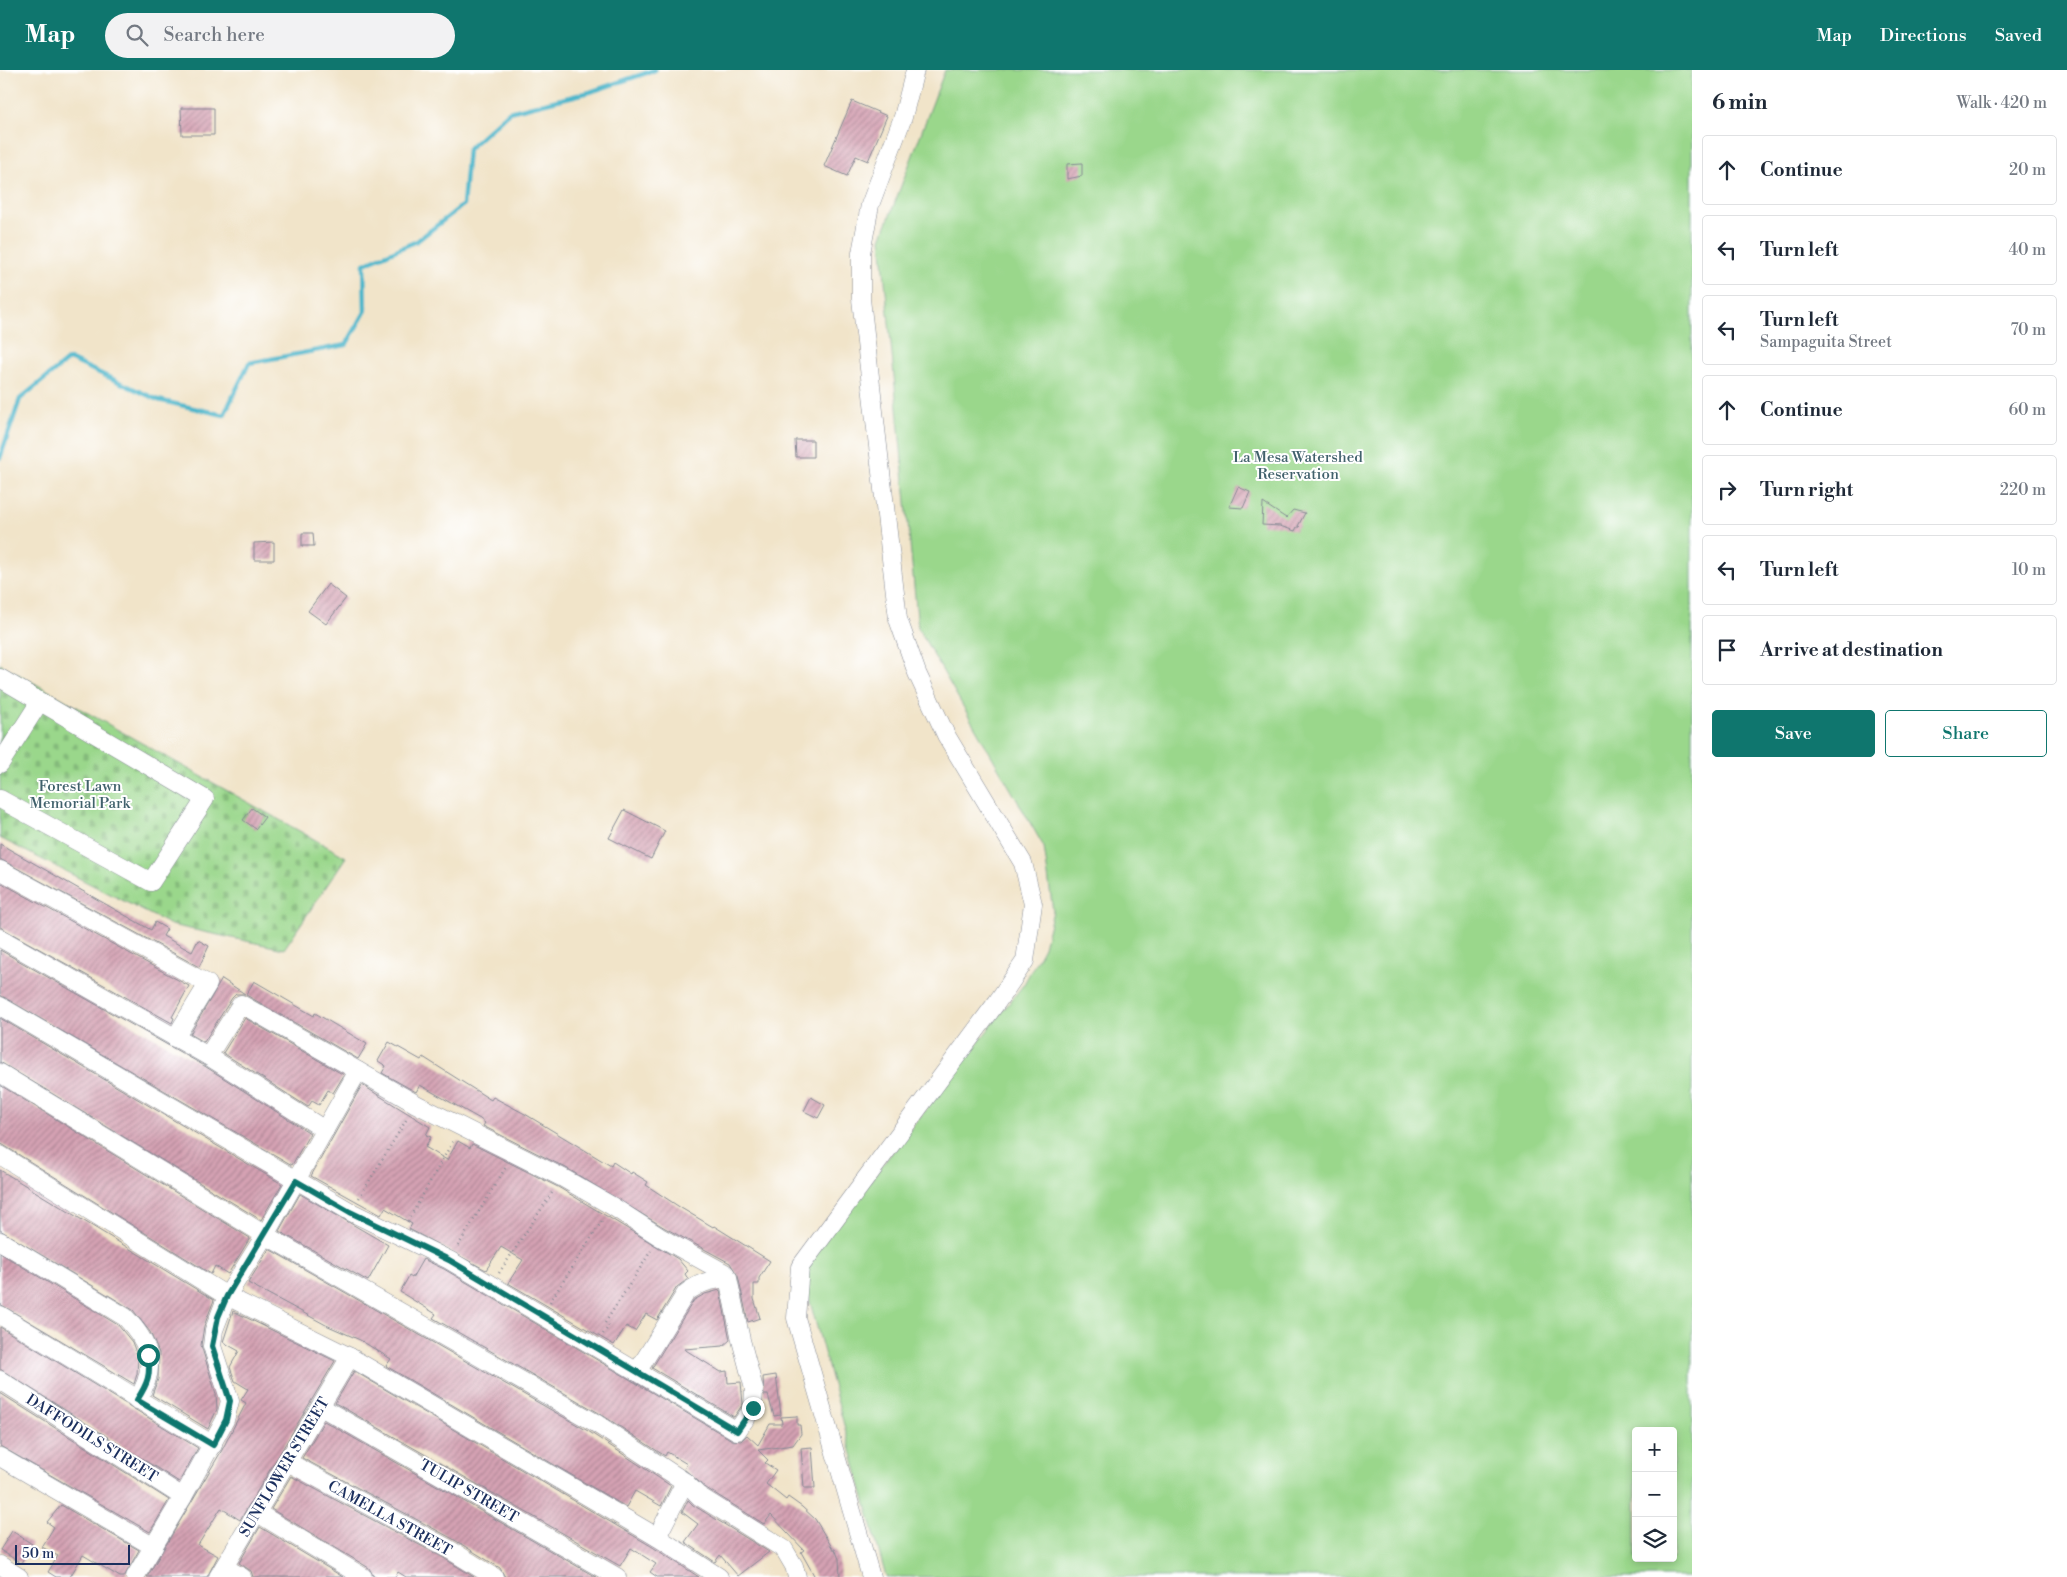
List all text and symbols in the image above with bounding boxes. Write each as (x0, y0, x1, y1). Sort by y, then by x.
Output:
search box (105, 13, 455, 58)
text: Map (25, 20, 75, 50)
icon: search (123, 21, 151, 49)
text: Search here (163, 23, 265, 47)
text: Map (1816, 24, 1852, 47)
text: Directions (1880, 24, 1967, 47)
text: Saved (1995, 24, 2042, 47)
text: 6 min (1712, 90, 1767, 116)
text: Walk · 420 m (1957, 93, 2047, 113)
icon: ahead (1713, 156, 1741, 184)
text: Continue (1760, 158, 1843, 182)
text: 20 m (2009, 160, 2046, 180)
icon: left (1713, 236, 1741, 264)
text: Turn left (1760, 238, 1839, 262)
text: 40 m (2009, 240, 2046, 260)
text: Turn left (1760, 308, 1839, 332)
icon: left (1713, 316, 1741, 344)
text: 70 m (2010, 320, 2046, 340)
text: Sampaguita Street (1760, 332, 1892, 352)
icon: ahead (1713, 396, 1741, 424)
text: Continue (1760, 398, 1843, 422)
text: 60 m (2008, 400, 2046, 420)
park label: La Mesa Watershed Reservation (1233, 448, 1363, 484)
icon: right (1713, 476, 1741, 504)
text: Turn right (1760, 478, 1853, 502)
text: 220 m (2000, 480, 2046, 500)
icon: left (1713, 556, 1741, 584)
text: Turn left (1760, 558, 1839, 582)
text: 10 m (2012, 560, 2046, 580)
icon: arrive (1713, 636, 1741, 664)
text: Arrive at destination (1760, 638, 1943, 662)
button: Save (1712, 710, 1875, 757)
button: Share (1885, 710, 2047, 757)
park label: Forest Lawn Memorial Park (30, 777, 131, 813)
route start (137, 1344, 160, 1367)
street label: DAFFODILS STREET (22, 1390, 162, 1487)
street label: SUNFLOWER STREET (235, 1394, 334, 1540)
route end (742, 1397, 765, 1420)
map controls (1632, 1427, 1677, 1562)
button: + (1632, 1427, 1677, 1472)
street label: TULIP STREET (416, 1455, 522, 1528)
button: − (1632, 1472, 1677, 1517)
street label: CAMELLA STREET (324, 1476, 455, 1561)
button: layers (1632, 1517, 1677, 1562)
scale bar (15, 1542, 130, 1565)
text: 50 m (22, 1545, 54, 1563)

